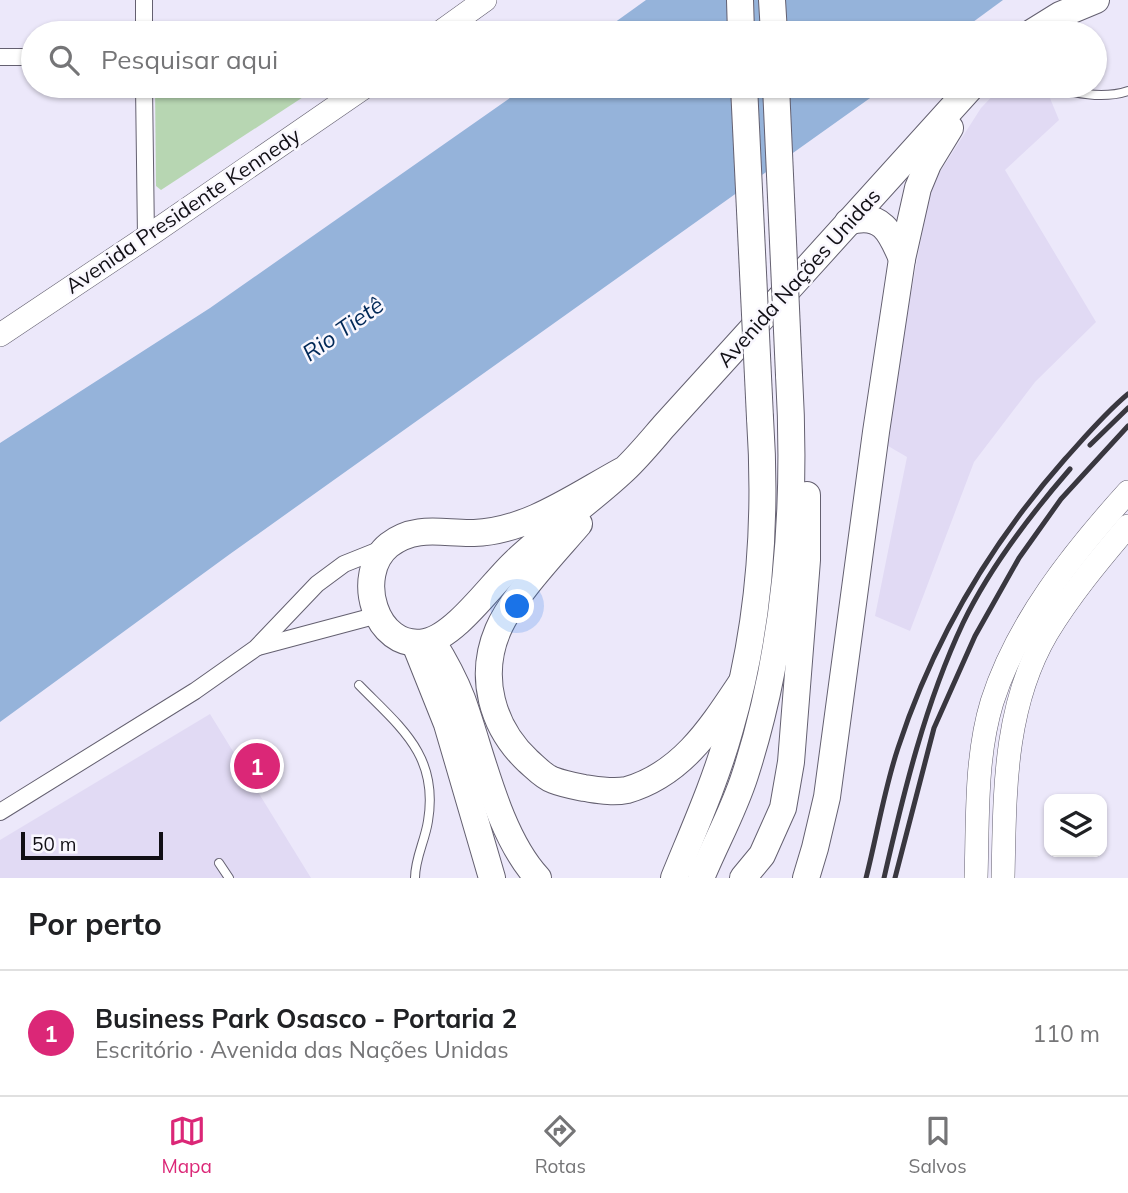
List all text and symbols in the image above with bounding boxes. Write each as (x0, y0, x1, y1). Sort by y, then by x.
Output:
search box (21, 21, 1107, 98)
icon: search (45, 41, 83, 79)
text: Pesquisar aqui (101, 43, 278, 76)
street label: Avenida Presidente Kennedy (60, 122, 305, 299)
street label: Avenida Nações Unidas (711, 183, 885, 372)
water label: Rio Tietê (296, 290, 389, 367)
your location (500, 589, 534, 623)
pin: 1 (234, 740, 280, 792)
map controls (1044, 794, 1107, 857)
button: layers (1044, 794, 1107, 857)
scale bar (21, 829, 163, 861)
text: 50 m (32, 832, 76, 856)
text: Por perto (28, 905, 162, 943)
text: Business Park Osasco - Portaria 2 (95, 1002, 517, 1035)
text: 1 (44, 1019, 58, 1048)
text: 110 m (1032, 1019, 1100, 1048)
text: Escritório · Avenida das Nações Unidas (95, 1035, 509, 1064)
tab: Mapa (161, 1112, 212, 1178)
tab: Rotas (535, 1112, 586, 1178)
tab: Salvos (909, 1112, 967, 1178)

